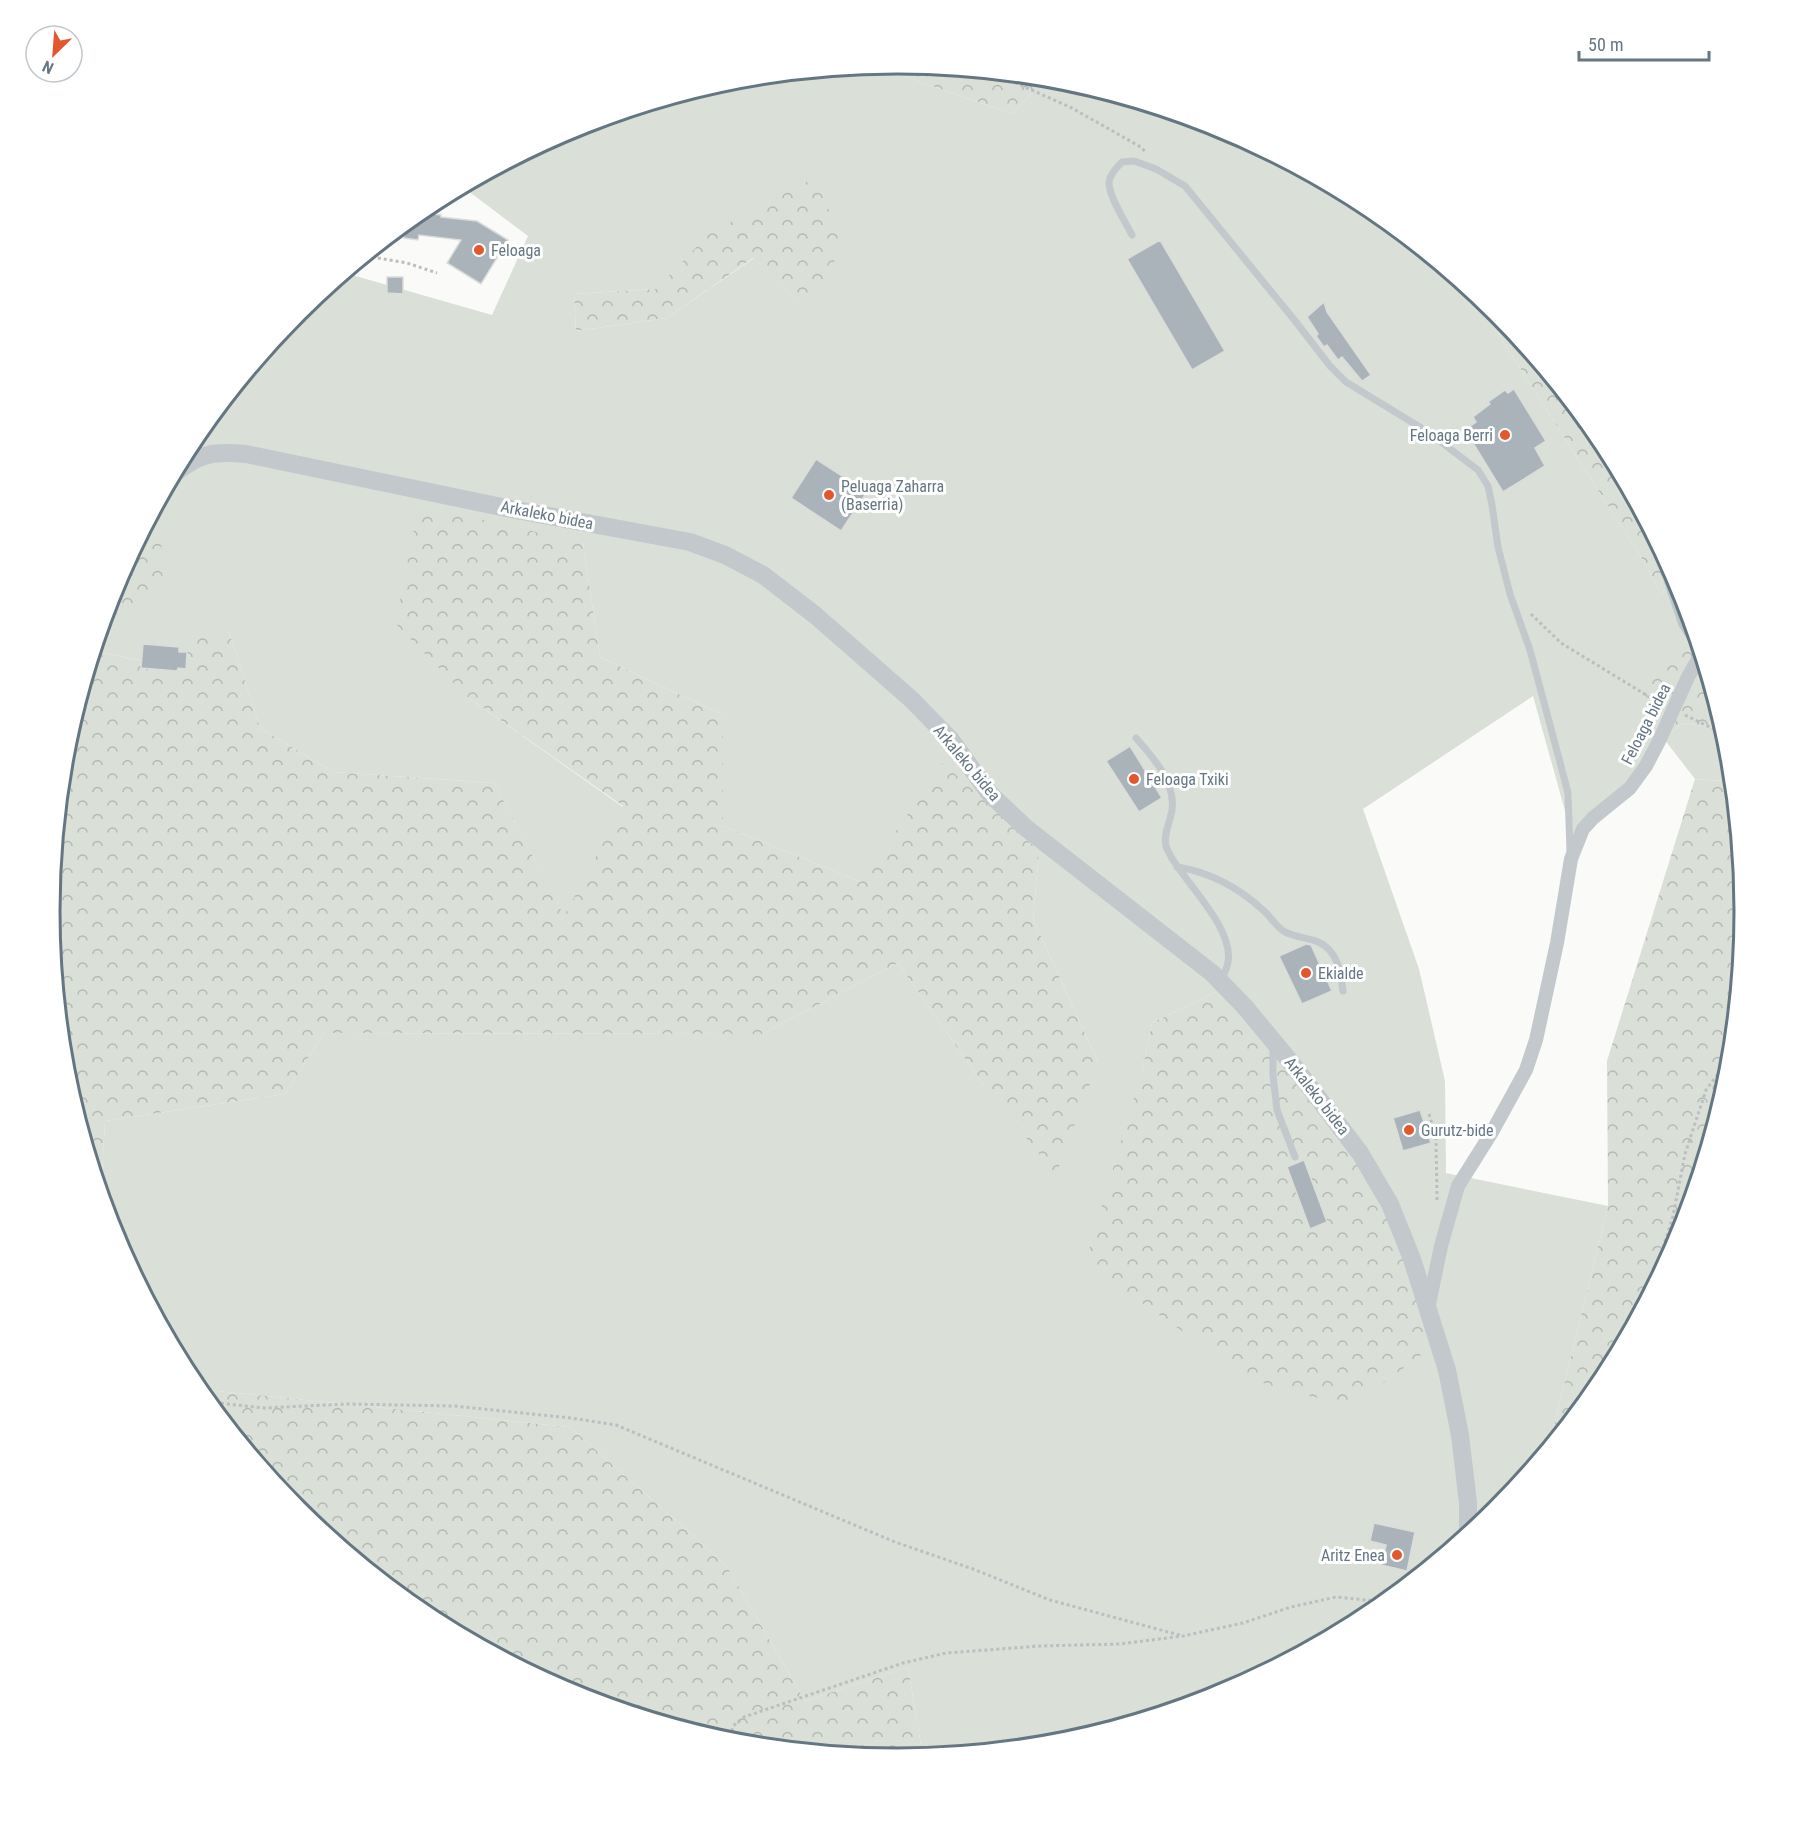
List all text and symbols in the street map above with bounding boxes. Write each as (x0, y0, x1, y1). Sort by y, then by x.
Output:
north arrow (24, 24, 84, 84)
scale bar (1579, 24, 1710, 62)
text: 50 m (1588, 34, 1623, 55)
text: N (39, 56, 56, 78)
place label: Feloaga (491, 241, 541, 260)
marker: Feloaga (472, 243, 486, 257)
place label: Feloaga Berri (1410, 426, 1493, 445)
marker: Feloaga Berri (1498, 428, 1512, 442)
place label: Peluaga Zaharra (Baserria) (841, 477, 944, 514)
marker: Peluaga Zaharra (Baserria) (822, 488, 836, 502)
street label: Arkaleko bidea (499, 497, 595, 533)
street label: Feloaga bidea (1617, 680, 1675, 768)
street label: Arkaleko bidea (930, 721, 1004, 805)
place label: Feloaga Txiki (1146, 770, 1229, 789)
marker: Feloaga Txiki (1127, 772, 1141, 786)
place label: Ekialde (1318, 964, 1364, 983)
marker: Ekialde (1299, 966, 1313, 980)
street label: Arkaleko bidea (1281, 1053, 1353, 1139)
place label: Gurutz-bide (1421, 1121, 1494, 1140)
marker: Gurutz-bide (1402, 1123, 1416, 1137)
place label: Aritz Enea (1321, 1546, 1385, 1565)
marker: Aritz Enea (1390, 1548, 1404, 1562)

